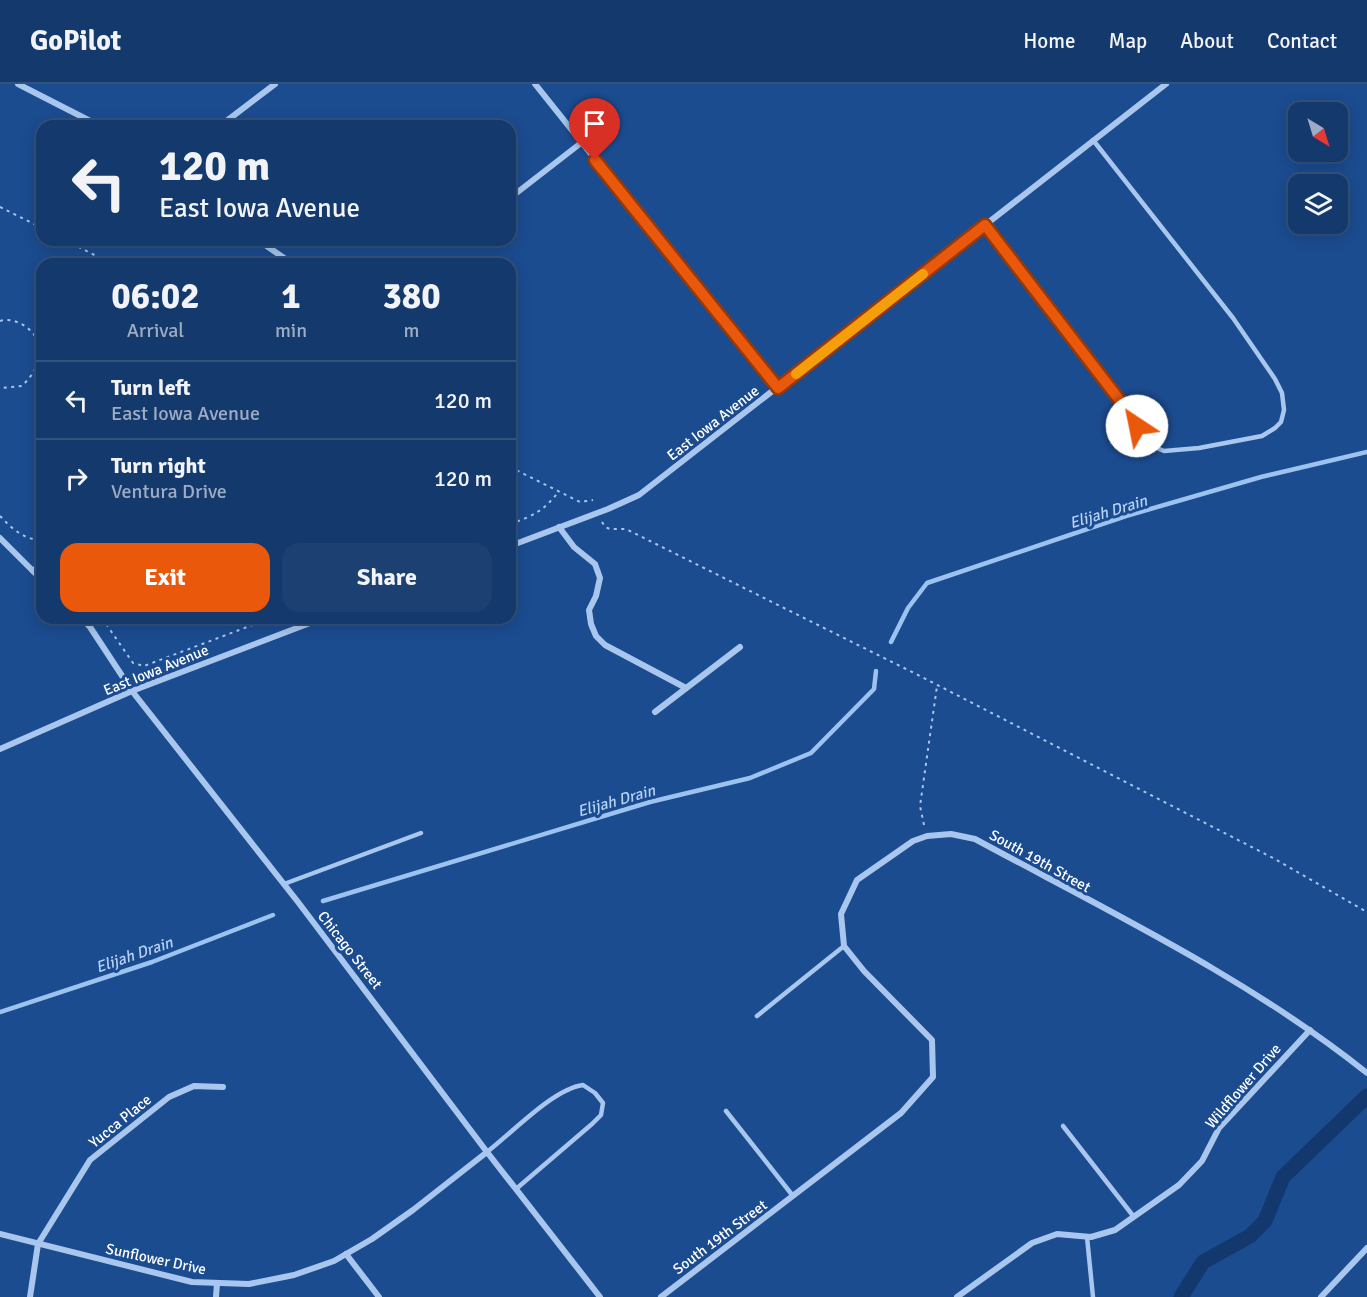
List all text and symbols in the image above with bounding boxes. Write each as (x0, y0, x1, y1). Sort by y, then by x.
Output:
text: GoPilot (30, 24, 121, 58)
text: Home (1023, 28, 1076, 54)
text: Map (1109, 28, 1147, 54)
text: About (1180, 28, 1234, 54)
text: Contact (1267, 28, 1337, 54)
pin (569, 98, 620, 160)
north arrow (1288, 102, 1348, 162)
map controls (1288, 102, 1348, 234)
icon: arrive (578, 107, 611, 140)
text: 120 m (159, 141, 270, 192)
icon: left (60, 144, 138, 222)
button: layers (1288, 174, 1348, 234)
text: East Iowa Avenue (159, 192, 360, 225)
text: 06:02 (111, 274, 200, 319)
text: 1 (281, 274, 301, 319)
text: 380 (382, 274, 441, 319)
text: Arrival (127, 318, 184, 343)
text: min (275, 318, 307, 343)
text: m (404, 318, 420, 343)
text: Turn left (111, 374, 191, 401)
street label: East Iowa Avenue (663, 382, 763, 464)
icon: left (60, 384, 93, 417)
text: 120 m (434, 387, 492, 414)
position arrow (1105, 394, 1169, 458)
text: East Iowa Avenue (111, 401, 260, 426)
text: Turn right (111, 452, 206, 479)
icon: right (60, 462, 93, 495)
text: 120 m (434, 465, 492, 492)
text: Ventura Drive (111, 479, 227, 504)
water label: Elijah Drain (1067, 490, 1151, 533)
button: Exit (60, 543, 270, 612)
button: Share (282, 543, 492, 612)
street label: East Iowa Avenue (101, 641, 211, 699)
water label: Elijah Drain (575, 780, 659, 822)
street label: South 19th Street (986, 826, 1094, 896)
street label: Chicago Street (314, 907, 386, 993)
water label: Elijah Drain (93, 932, 177, 977)
street label: Wildflower Drive (1201, 1040, 1285, 1132)
street label: Yucca Place (85, 1090, 155, 1152)
street label: South 19th Street (669, 1196, 771, 1278)
street label: Sunflower Drive (104, 1240, 208, 1278)

